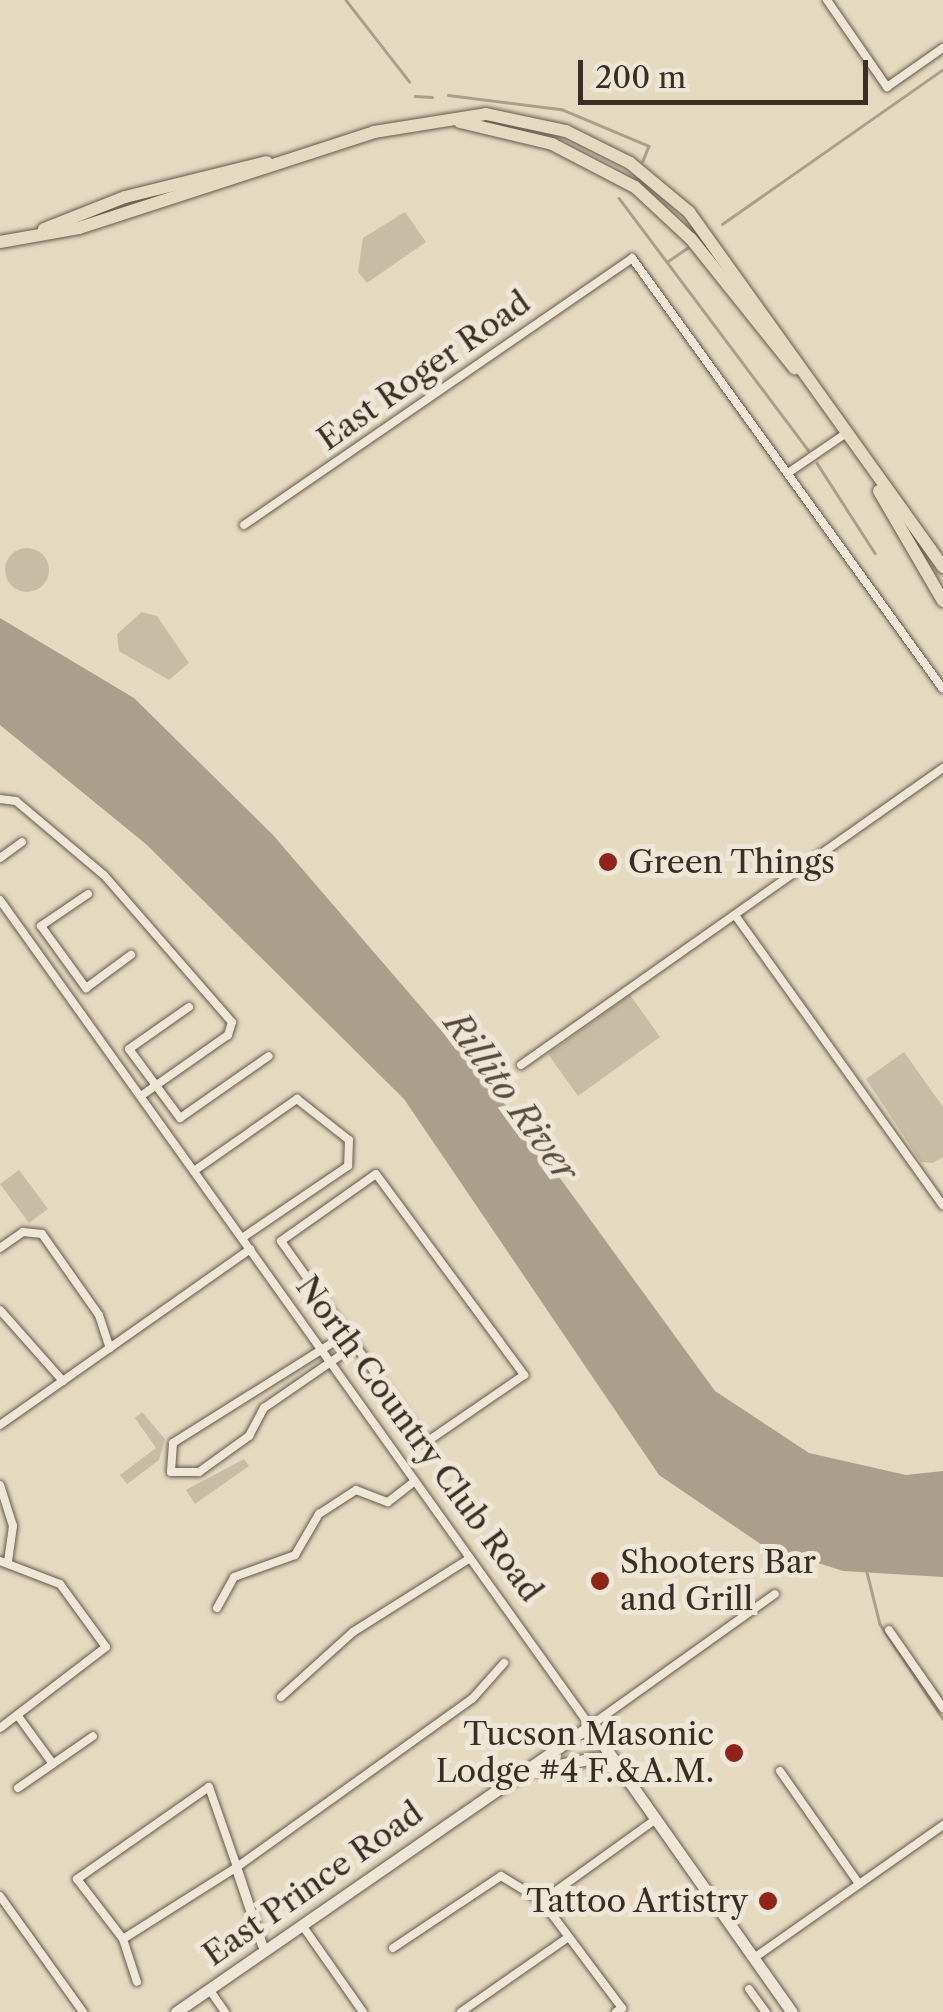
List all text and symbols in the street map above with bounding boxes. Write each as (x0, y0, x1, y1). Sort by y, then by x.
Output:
scale bar (583, 40, 873, 102)
text: 200 m (595, 59, 686, 96)
street label: East Roger Road (310, 283, 538, 459)
place label: Green Things (628, 843, 836, 881)
marker: Green Things (597, 851, 619, 873)
water label: Rillito River (435, 1004, 587, 1190)
street label: North Country Club Road (287, 1268, 551, 1610)
place label: Shooters Bar and Grill (620, 1544, 816, 1619)
marker: Shooters Bar and Grill (589, 1570, 611, 1592)
place label: Tucson Masonic Lodge #4 F.&A.M. (436, 1716, 714, 1791)
marker: Tucson Masonic Lodge #4 F.&A.M. (723, 1742, 745, 1764)
street label: East Prince Road (196, 1794, 430, 1974)
place label: Tattoo Artistry (525, 1882, 748, 1920)
marker: Tattoo Artistry (757, 1890, 779, 1912)

